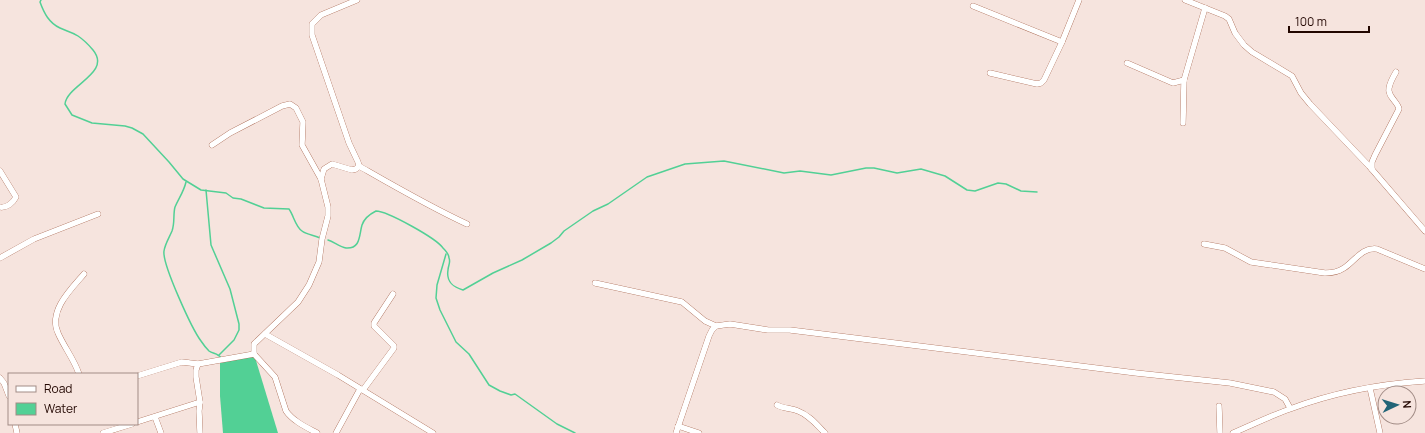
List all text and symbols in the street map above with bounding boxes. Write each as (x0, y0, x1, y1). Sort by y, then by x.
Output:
scale bar (1289, 8, 1369, 34)
text: 100 m (1295, 13, 1327, 30)
legend (8, 373, 138, 425)
text: Road (44, 380, 72, 397)
north arrow (1377, 385, 1417, 425)
text: Water (44, 400, 78, 417)
text: N (1400, 400, 1415, 409)

